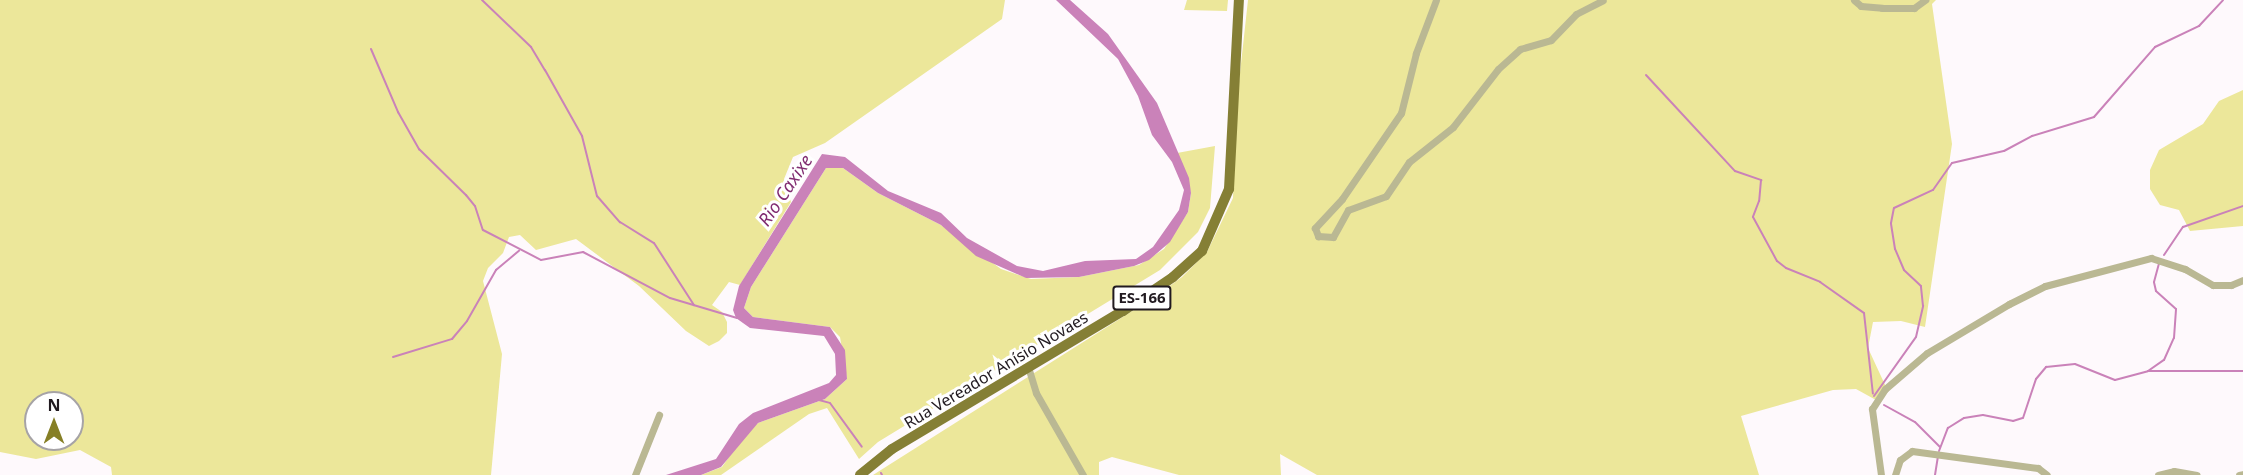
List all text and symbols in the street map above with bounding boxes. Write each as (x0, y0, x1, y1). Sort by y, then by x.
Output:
water label: Rio Caxixe (753, 150, 817, 230)
road number: ES-166 (1112, 286, 1172, 310)
street label: Rua Vereador Anísio Novaes (901, 307, 1091, 433)
north arrow (24, 391, 84, 451)
text: N (47, 394, 61, 416)

